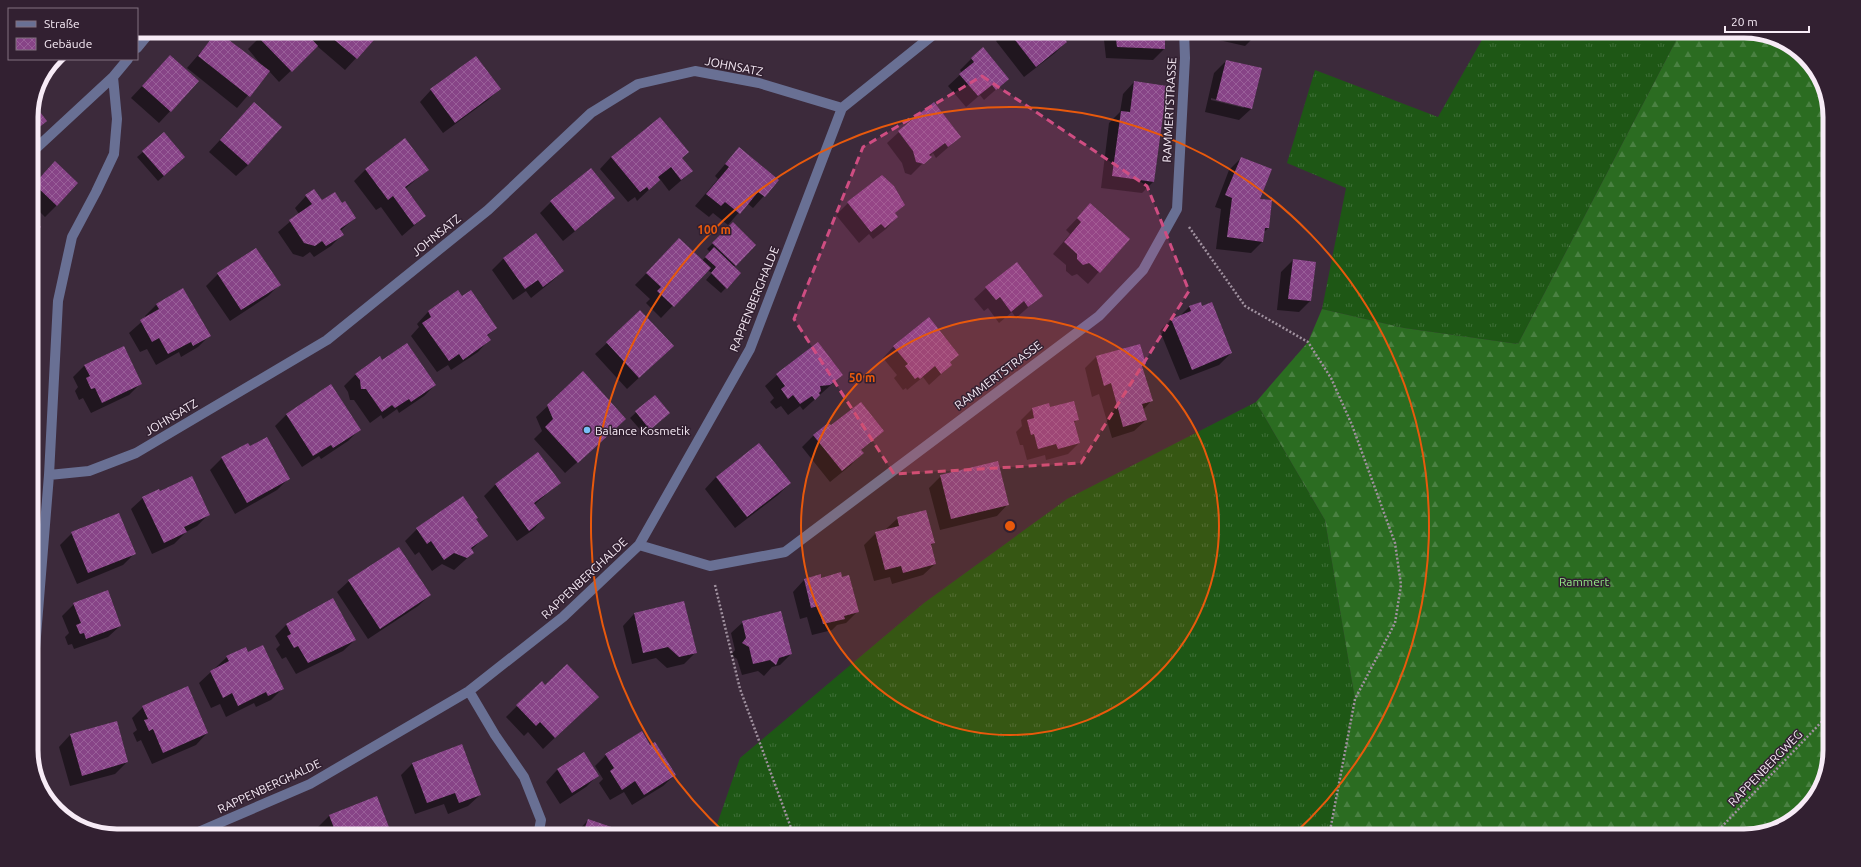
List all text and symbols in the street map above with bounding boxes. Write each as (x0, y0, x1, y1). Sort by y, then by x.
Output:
legend (8, 8, 138, 60)
scale bar (1725, 8, 1809, 34)
text: 20 m (1731, 15, 1758, 28)
text: Straße (44, 17, 80, 30)
text: Gebäude (44, 37, 92, 50)
street label: JOHNSATZ (704, 54, 764, 78)
street label: RAMMERTSTRASSE (1160, 57, 1178, 163)
street label: JOHNSATZ (409, 211, 463, 259)
text: 100 m (697, 223, 731, 236)
street label: RAPPENBERGHALDE (727, 244, 781, 354)
street label: RAMMERTSTRASSE (952, 338, 1044, 412)
text: 50 m (849, 371, 875, 384)
street label: JOHNSATZ (142, 396, 200, 438)
place label: Balance Kosmetik (595, 424, 690, 437)
marker: Balance Kosmetik (582, 425, 592, 435)
centre of rings (1003, 519, 1017, 533)
street label: RAPPENBERGHALDE (538, 535, 630, 621)
park label: Rammert (1559, 575, 1609, 588)
street label: RAPPENBERGWEG (1725, 727, 1805, 809)
street label: RAPPENBERGHALDE (215, 756, 323, 816)

